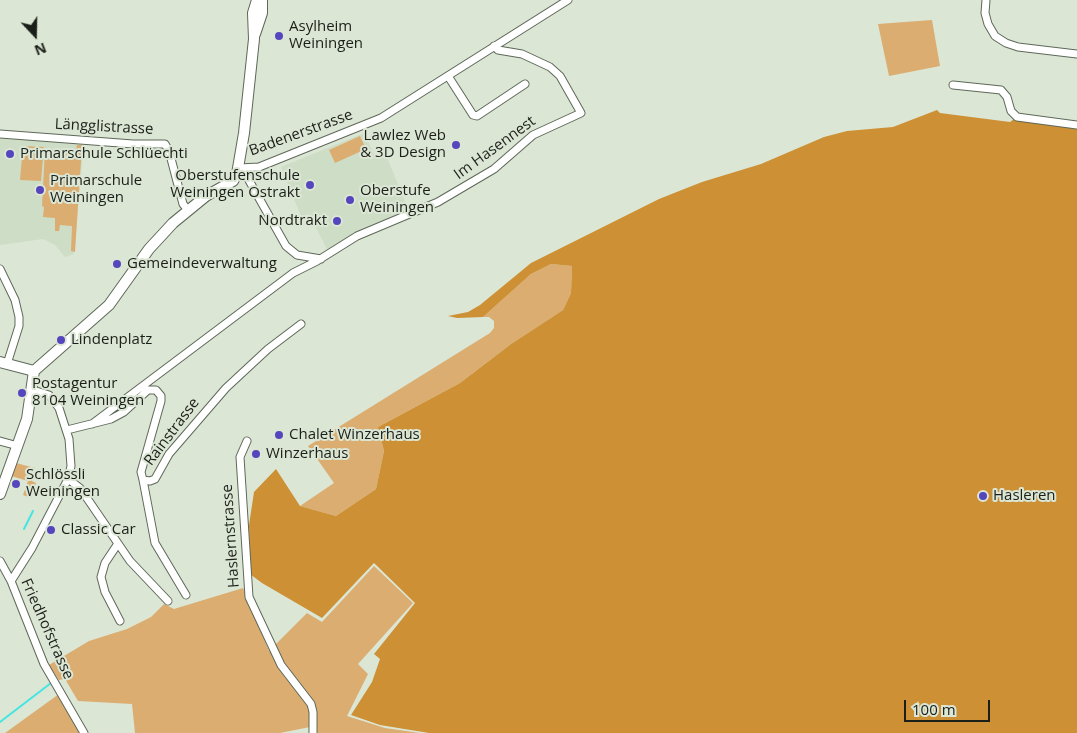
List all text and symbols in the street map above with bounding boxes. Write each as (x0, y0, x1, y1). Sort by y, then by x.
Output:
north arrow (10, 10, 60, 60)
place label: Asylheim Weiningen (289, 18, 363, 53)
marker: Asylheim Weiningen (273, 30, 285, 42)
text: N (32, 39, 49, 60)
street label: Badenerstrasse (247, 106, 355, 160)
street label: Im Hasennest (451, 112, 539, 184)
street label: Längglistrasse (54, 115, 154, 139)
place label: Lawlez Web & 3D Design (360, 127, 446, 162)
marker: Lawlez Web & 3D Design (450, 139, 462, 151)
place label: Primarschule Schlüechti (20, 145, 188, 163)
marker: Primarschule Schlüechti (4, 148, 16, 160)
place label: Oberstufenschule Weiningen Ostrakt (170, 167, 300, 202)
place label: Primarschule Weiningen (50, 172, 142, 207)
marker: Oberstufenschule Weiningen Ostrakt (304, 179, 316, 191)
place label: Oberstufe Weiningen (360, 182, 434, 217)
marker: Primarschule Weiningen (34, 184, 46, 196)
marker: Oberstufe Weiningen (344, 194, 356, 206)
place label: Nordtrakt (258, 212, 327, 230)
marker: Nordtrakt (331, 215, 343, 227)
place label: Gemeindeverwaltung (127, 255, 277, 273)
marker: Gemeindeverwaltung (111, 258, 123, 270)
place label: Lindenplatz (71, 331, 152, 349)
marker: Lindenplatz (55, 334, 67, 346)
place label: Postagentur 8104 Weiningen (32, 375, 144, 410)
marker: Postagentur 8104 Weiningen (16, 387, 28, 399)
street label: Rainstrasse (141, 395, 203, 469)
place label: Chalet Winzerhaus (289, 426, 420, 444)
marker: Chalet Winzerhaus (273, 429, 285, 441)
place label: Winzerhaus (266, 445, 348, 463)
marker: Winzerhaus (250, 448, 262, 460)
place label: Schlössli Weiningen (26, 466, 100, 501)
marker: Schlössli Weiningen (10, 478, 22, 490)
street label: Haslernstrasse (218, 484, 244, 588)
place label: Hasleren (993, 487, 1056, 505)
marker: Hasleren (977, 490, 989, 502)
place label: Classic Car (61, 521, 136, 539)
marker: Classic Car (45, 524, 57, 536)
street label: Friedhofstrasse (17, 576, 77, 682)
scale bar (907, 690, 993, 722)
text: 100 m (912, 699, 956, 719)

